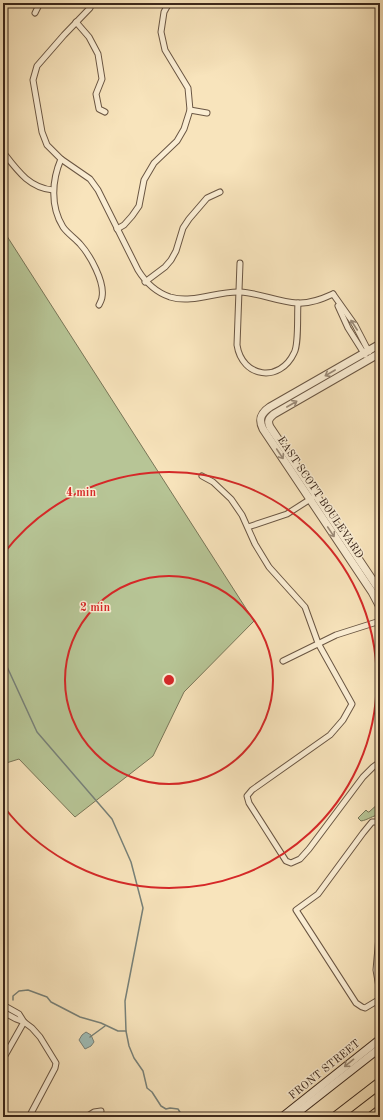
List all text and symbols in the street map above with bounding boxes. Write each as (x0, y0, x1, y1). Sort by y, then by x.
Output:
one-way arrow (350, 319, 358, 331)
one-way arrow (324, 370, 336, 378)
one-way arrow (286, 399, 298, 407)
street label: EAST SCOTT BOULEVARD (275, 435, 365, 561)
one-way arrow (276, 448, 284, 460)
text: 4 min (66, 487, 96, 499)
one-way arrow (327, 526, 335, 537)
text: 2 min (80, 602, 110, 614)
centre of rings (162, 673, 176, 687)
street label: FRONT STREET (287, 1038, 363, 1102)
one-way arrow (344, 1059, 355, 1067)

